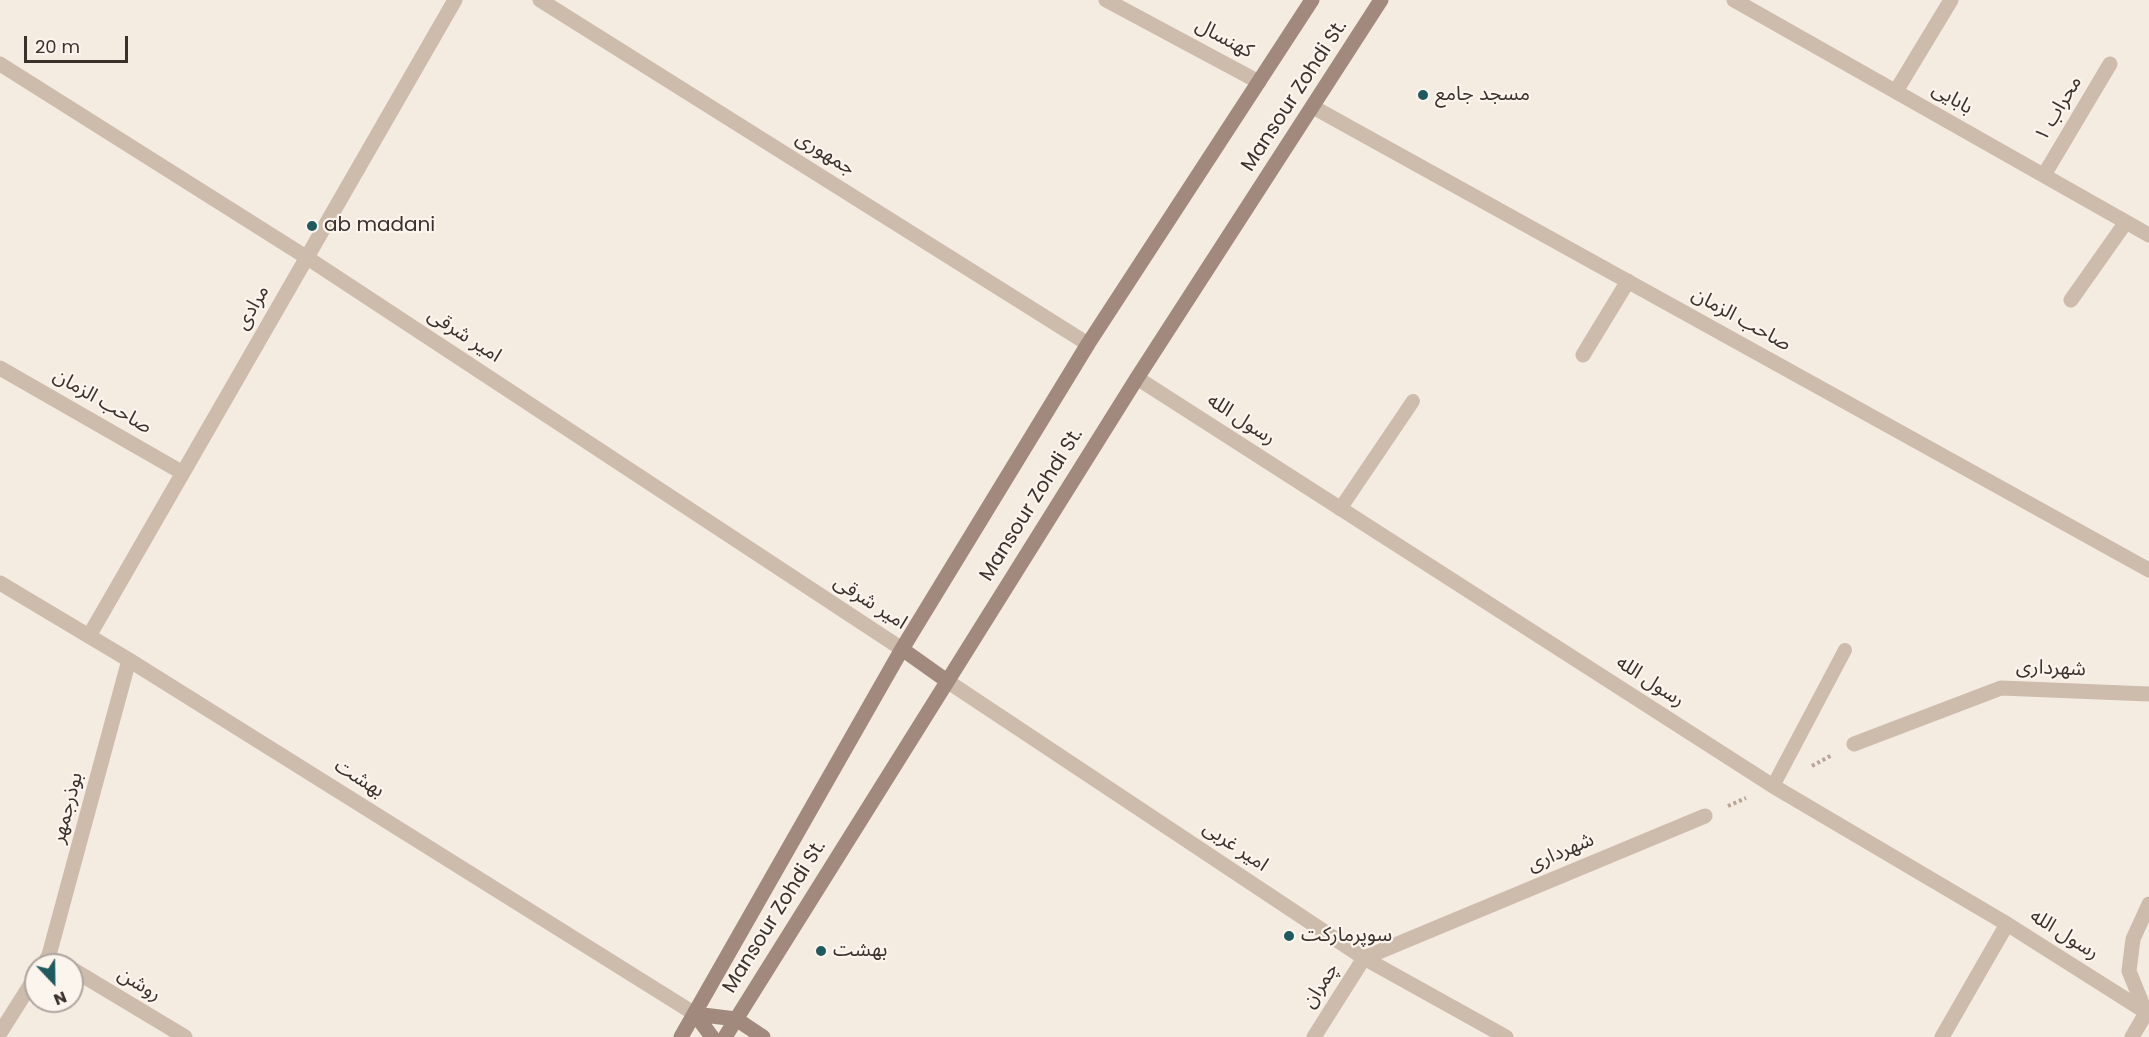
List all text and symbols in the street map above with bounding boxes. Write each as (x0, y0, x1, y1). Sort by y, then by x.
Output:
street label: کهنسال (1191, 14, 1257, 64)
street label: Mansour Zohdi St. (1237, 16, 1353, 176)
scale bar (27, 24, 130, 62)
text: 20 m (35, 34, 80, 59)
street label: محراب ۱ (2030, 72, 2088, 146)
street label: بابایی (1927, 78, 1977, 120)
place label: مسجد جامع (1435, 83, 1530, 107)
marker: مسجد جامع (1416, 88, 1430, 102)
street label: جمهوری (791, 126, 859, 182)
place label: ab madani (324, 214, 435, 238)
marker: ab madani (305, 219, 319, 233)
street label: مرادی (231, 281, 275, 335)
street label: صاحب الزمان (1687, 283, 1795, 357)
street label: امیر شرقی (423, 303, 505, 369)
street label: صاحب الزمان (48, 364, 156, 440)
street label: رسول الله (1202, 389, 1280, 451)
street label: Mansour Zohdi St. (975, 424, 1089, 586)
street label: امیر شرقی (829, 570, 911, 636)
street label: رسول الله (1611, 651, 1689, 713)
street label: شهرداری (2016, 656, 2086, 682)
street label: بهشت (330, 754, 388, 804)
street label: بوذرجمهر (47, 770, 89, 846)
street label: امیر غربی (1198, 817, 1272, 877)
street label: شهرداری (1524, 828, 1598, 878)
street label: Mansour Zohdi St. (718, 836, 832, 998)
street label: رسول الله (2025, 904, 2103, 966)
place label: سوپرمارکت (1301, 924, 1392, 948)
marker: سوپرمارکت (1282, 929, 1296, 943)
place label: بهشت (833, 939, 887, 963)
marker: بهشت (814, 944, 828, 958)
north arrow (24, 953, 84, 1013)
street label: چمران (1298, 959, 1344, 1013)
street label: روشن (113, 963, 165, 1007)
text: N (50, 985, 70, 1011)

